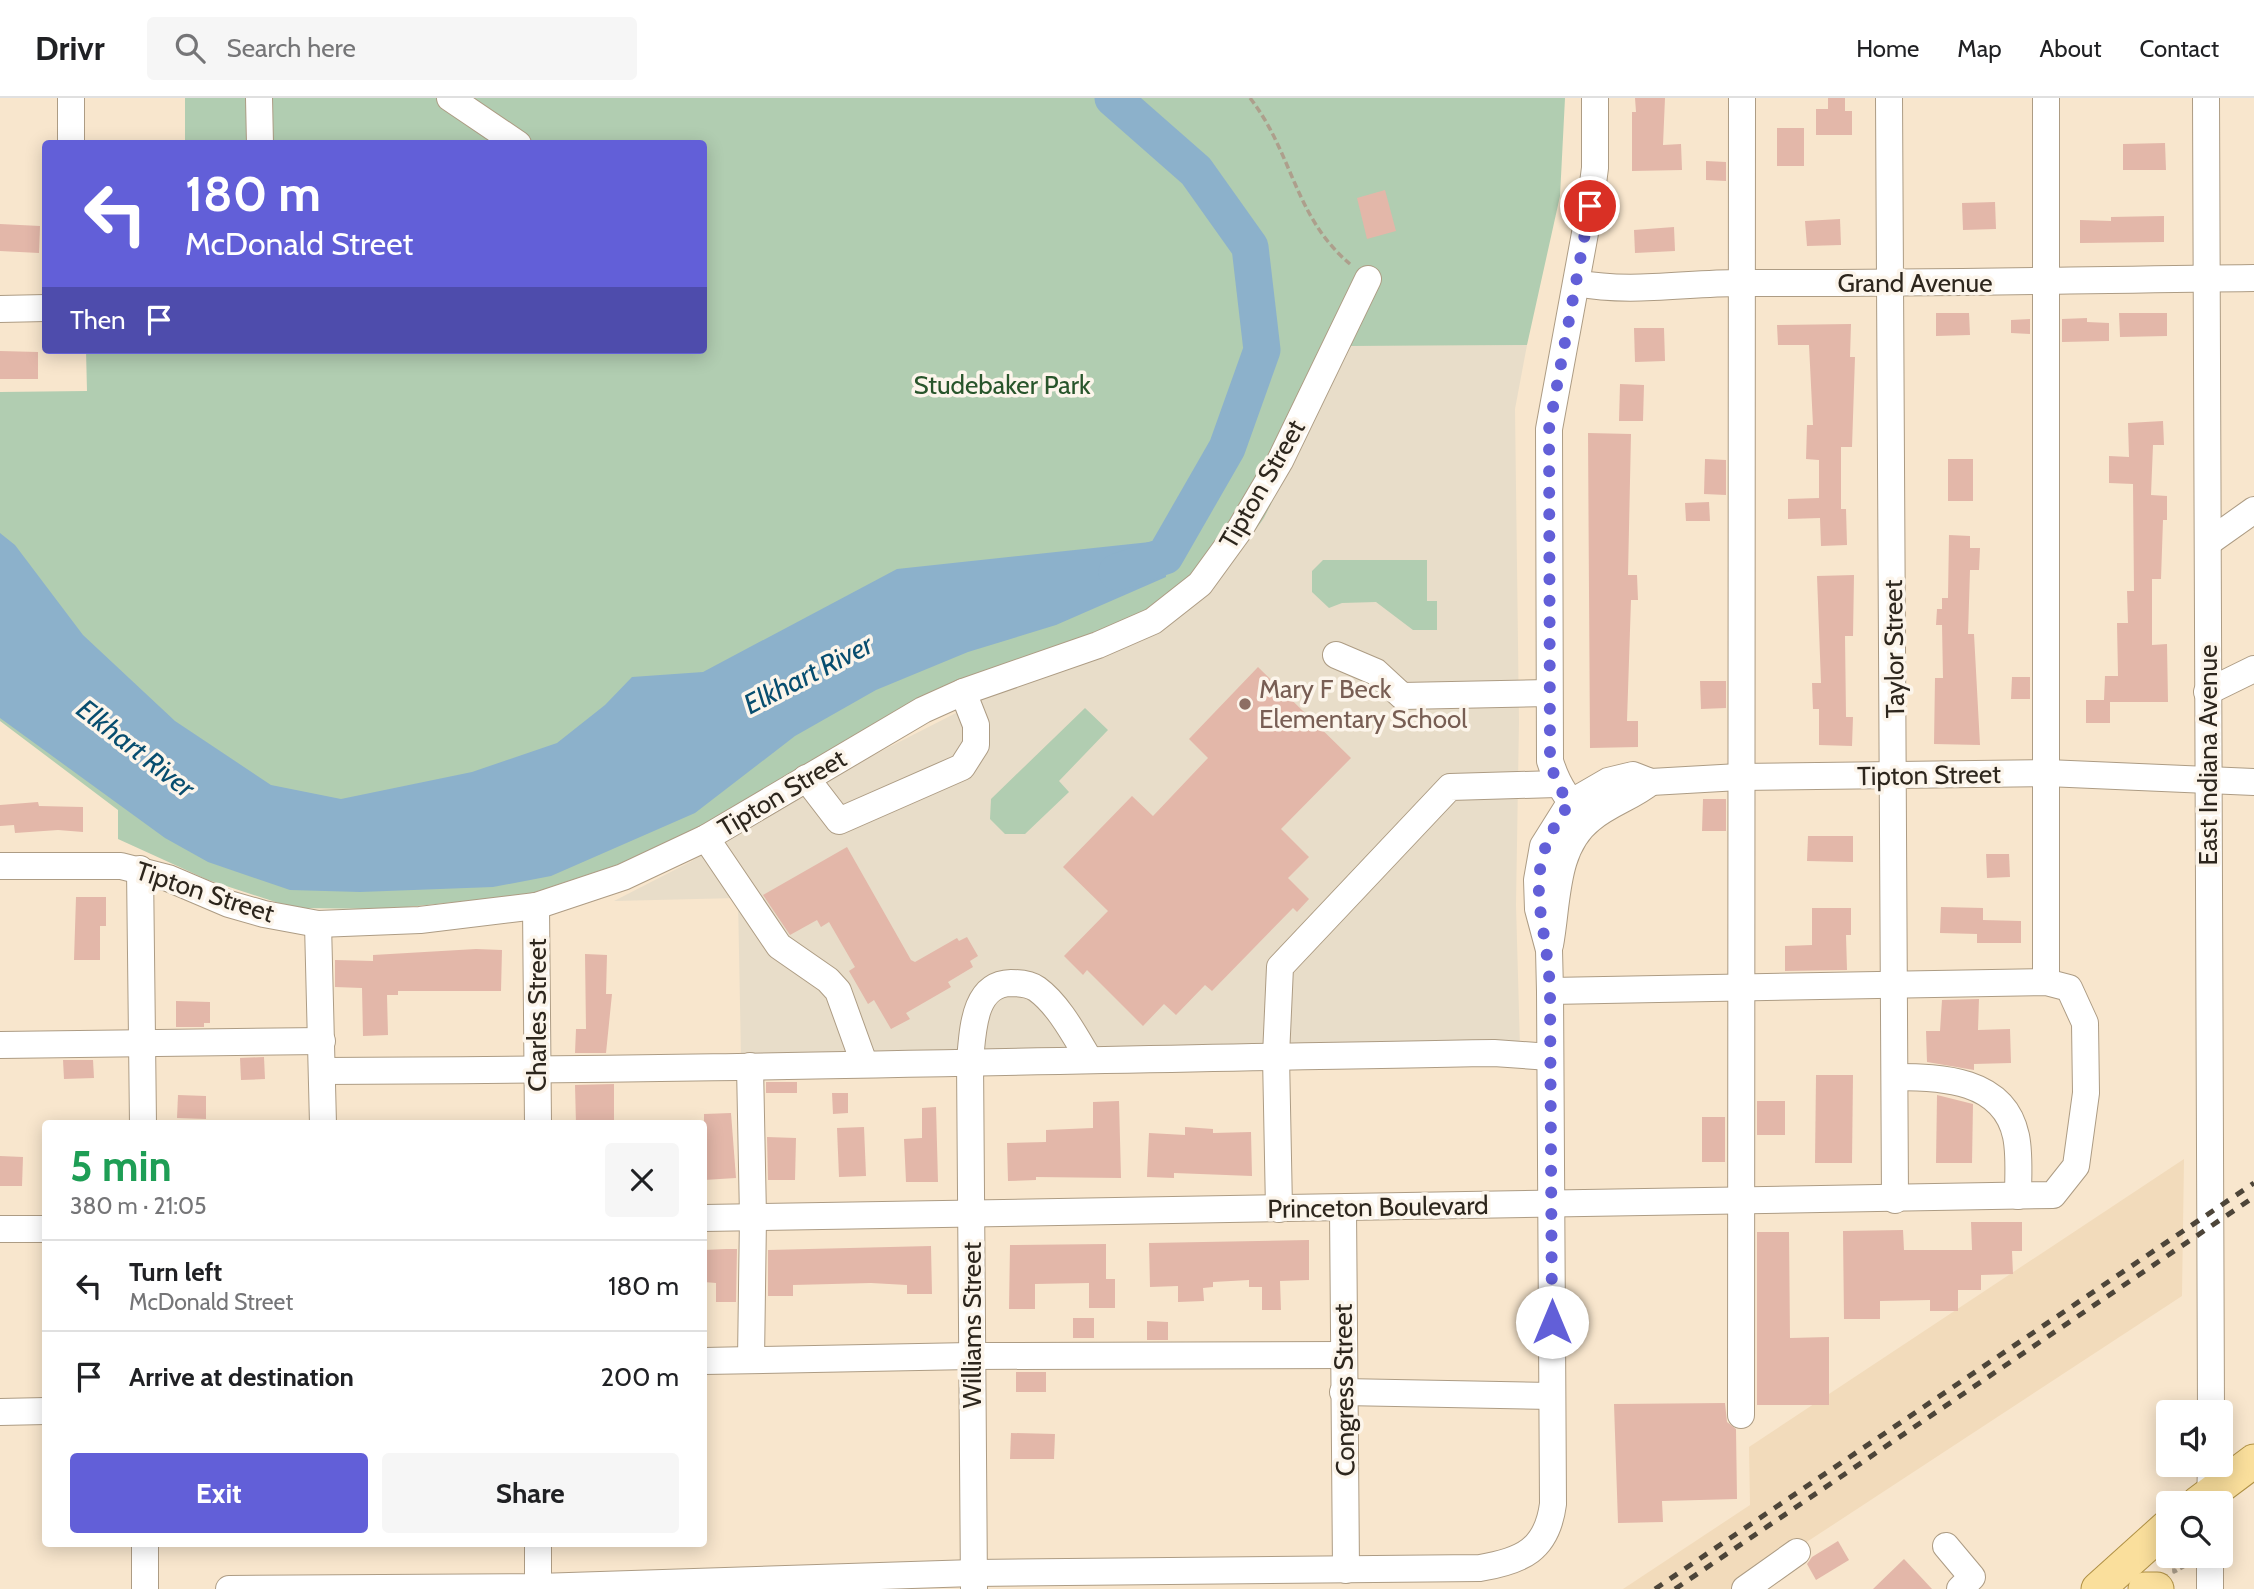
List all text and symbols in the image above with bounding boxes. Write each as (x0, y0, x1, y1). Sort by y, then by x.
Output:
search box (147, 17, 637, 80)
text: Drivr (35, 28, 105, 68)
icon: search (171, 29, 209, 67)
text: Search here (227, 32, 356, 64)
text: Home (1856, 34, 1919, 63)
text: Map (1957, 34, 2002, 63)
text: About (2040, 34, 2102, 63)
text: Contact (2140, 34, 2219, 63)
text: 180 m (185, 164, 321, 223)
icon: left (70, 168, 161, 259)
pin (1560, 176, 1620, 236)
icon: arrive (1571, 187, 1609, 225)
text: McDonald Street (185, 224, 413, 263)
street label: Grand Avenue (1837, 267, 1993, 299)
icon: arrive (140, 301, 178, 339)
text: Then (70, 304, 126, 336)
park label: Studebaker Park (913, 369, 1091, 401)
street label: Tipton Street (1212, 414, 1312, 554)
street label: Taylor Street (1877, 579, 1911, 719)
water label: Elkhart River (738, 626, 879, 721)
street label: East Indiana Avenue (2192, 645, 2224, 865)
place label: Mary F Beck Elementary School (1259, 673, 1467, 735)
water label: Elkhart River (70, 691, 203, 805)
marker: Mary F Beck Elementary School (1237, 696, 1253, 712)
street label: Tipton Street (712, 742, 852, 844)
street label: Tipton Street (1857, 758, 2001, 792)
street label: Tipton Street (132, 855, 278, 929)
street label: Charles Street (521, 938, 553, 1092)
text: 5 min (70, 1140, 172, 1192)
button: close (605, 1143, 679, 1217)
street label: Princeton Boulevard (1267, 1189, 1489, 1225)
text: 380 m · 21:05 (70, 1192, 206, 1220)
street label: Williams Street (956, 1242, 988, 1408)
text: Turn left (129, 1256, 222, 1288)
icon: left (70, 1267, 108, 1305)
text: 180 m (608, 1270, 679, 1302)
position arrow (1515, 1285, 1589, 1359)
text: McDonald Street (129, 1288, 293, 1316)
street label: Congress Street (1326, 1303, 1362, 1477)
icon: arrive (70, 1358, 108, 1396)
text: Arrive at destination (129, 1361, 354, 1393)
text: 200 m (600, 1361, 679, 1393)
map controls (2156, 1400, 2233, 1568)
button: sound (2156, 1400, 2233, 1477)
button: Exit (70, 1453, 368, 1533)
button: Share (382, 1453, 679, 1533)
button: search (2156, 1491, 2233, 1568)

